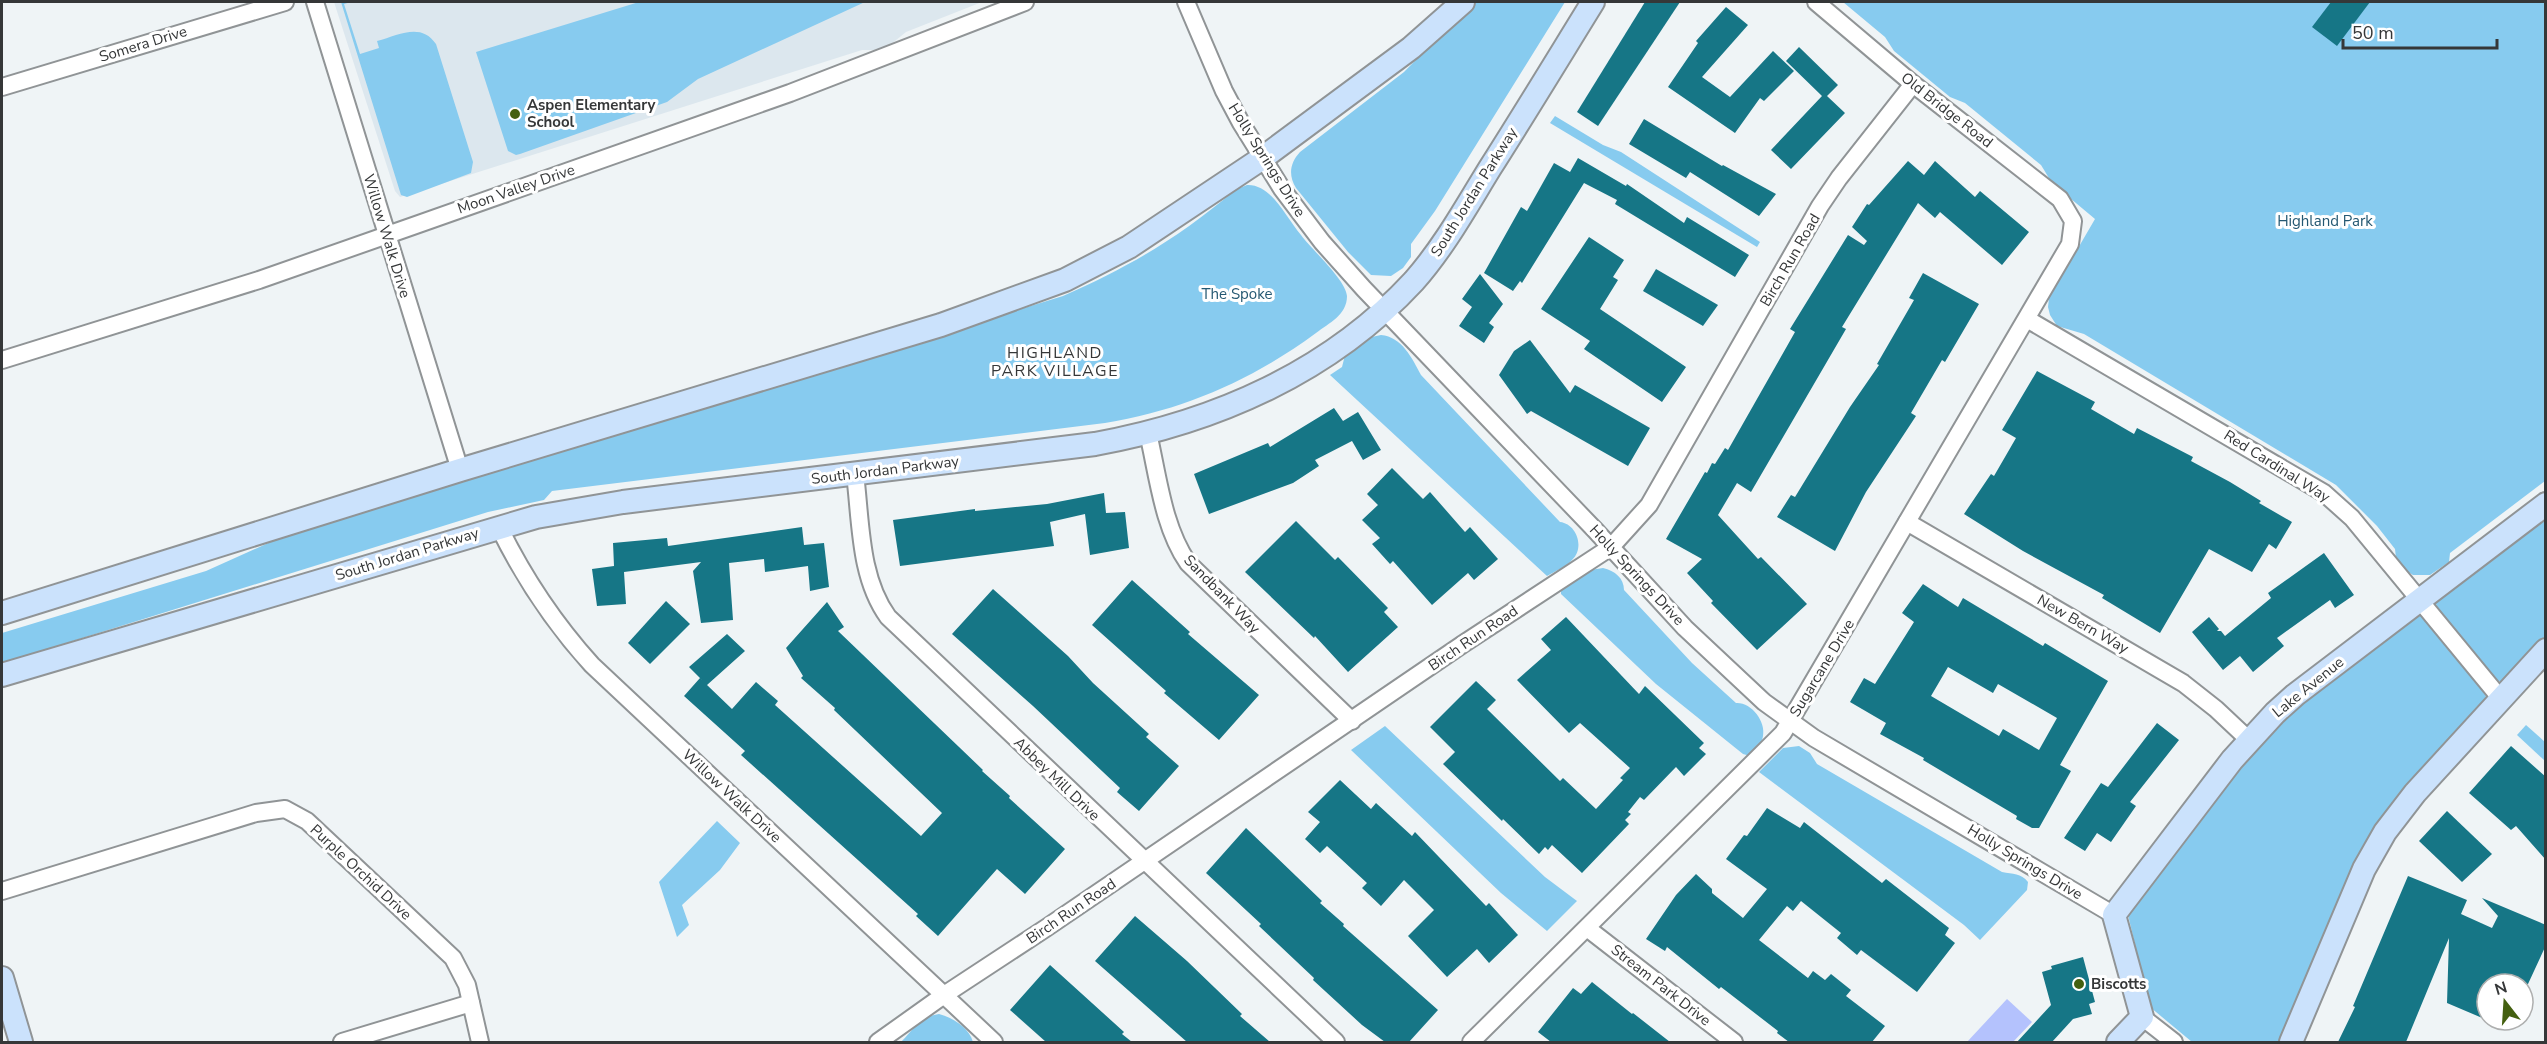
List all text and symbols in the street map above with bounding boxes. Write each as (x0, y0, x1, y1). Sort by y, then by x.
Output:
scale bar (2343, 12, 2498, 50)
street label: Somera Drive (97, 21, 189, 67)
text: 50 m (2352, 21, 2394, 45)
street label: Old Bridge Road (1897, 68, 1997, 152)
place label: Aspen Elementary School (527, 95, 655, 132)
street label: Holly Springs Drive (1224, 99, 1310, 221)
marker: Aspen Elementary School (508, 107, 522, 121)
street label: South Jordan Parkway (1426, 123, 1522, 260)
street label: Moon Valley Drive (455, 159, 577, 219)
street label: Willow Walk Drive (359, 172, 415, 300)
street label: Birch Run Road (1755, 210, 1825, 310)
park label: Highland Park (2277, 211, 2373, 231)
park label: The Spoke (1202, 284, 1273, 304)
district label: HIGHLAND PARK VILLAGE (991, 342, 1119, 382)
street label: Red Cardinal Way (2220, 425, 2334, 507)
street label: South Jordan Parkway (810, 451, 960, 489)
street label: Holly Springs Drive (1585, 520, 1689, 630)
street label: South Jordan Parkway (333, 523, 481, 585)
street label: Sandbank Way (1179, 550, 1265, 638)
street label: New Bern Way (2034, 590, 2133, 658)
street label: Birch Run Road (1424, 601, 1522, 675)
street label: Sugarcane Drive (1785, 616, 1859, 720)
street label: Lake Avenue (2268, 652, 2348, 722)
street label: Abbey Mill Drive (1010, 733, 1104, 825)
street label: Willow Walk Drive (678, 745, 786, 847)
street label: Purple Orchid Drive (306, 820, 416, 924)
street label: Holly Springs Drive (1964, 820, 2086, 904)
street label: Birch Run Road (1022, 874, 1120, 948)
street label: Stream Park Drive (1607, 940, 1715, 1030)
north arrow (2475, 972, 2535, 1032)
place label: Biscotts (2091, 974, 2146, 994)
text: N (2492, 976, 2510, 1001)
marker: Biscotts (2072, 977, 2086, 991)

